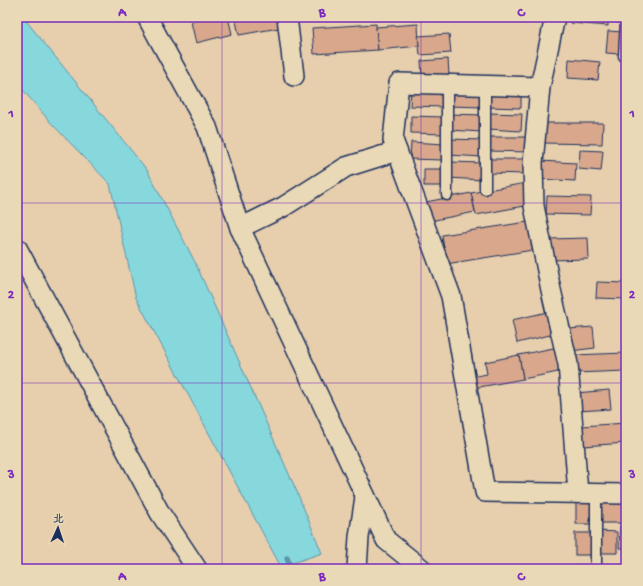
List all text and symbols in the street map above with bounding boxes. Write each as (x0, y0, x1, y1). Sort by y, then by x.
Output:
text: A (117, 6, 127, 21)
text: B (318, 6, 327, 21)
text: C (516, 6, 526, 21)
text: 1 (7, 107, 14, 122)
text: 1 (628, 107, 635, 122)
text: 2 (8, 288, 15, 303)
text: 2 (629, 288, 636, 303)
text: 3 (7, 468, 15, 483)
text: 3 (628, 468, 636, 483)
north arrow (38, 508, 78, 548)
text: 北 (53, 514, 64, 526)
text: A (117, 570, 127, 585)
text: B (318, 570, 327, 585)
text: C (516, 570, 526, 585)

